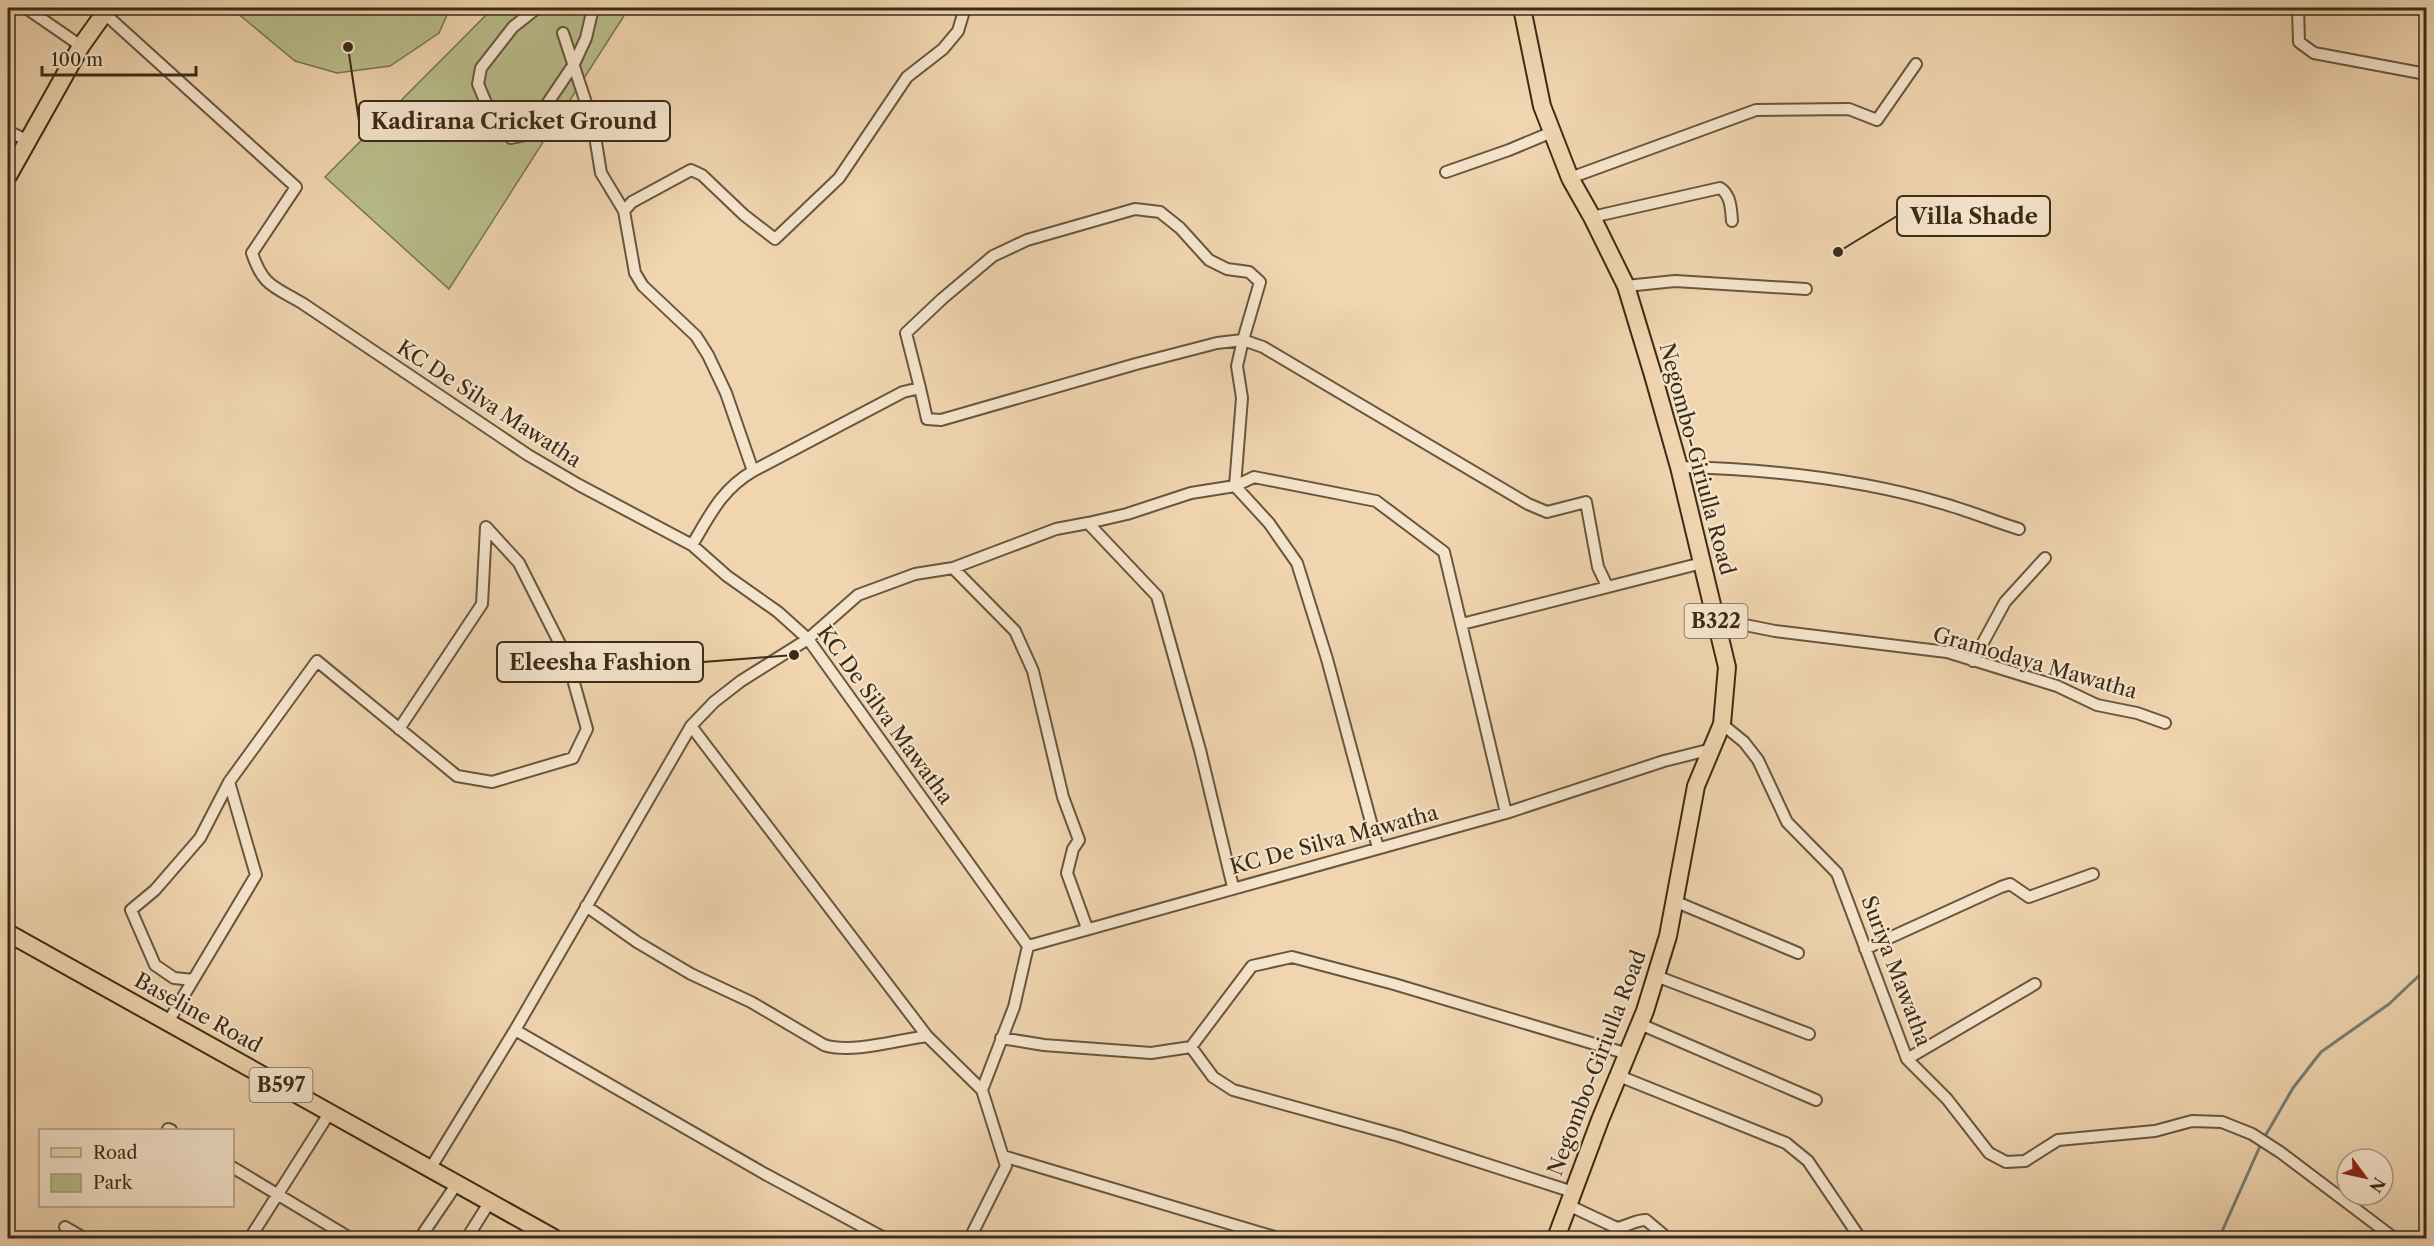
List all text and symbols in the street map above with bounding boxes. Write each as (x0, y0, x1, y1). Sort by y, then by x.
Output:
scale bar (42, 39, 196, 77)
text: 100 m (51, 49, 103, 71)
callout: Kadirana Cricket Ground (359, 101, 670, 141)
text: Kadirana Cricket Ground (371, 108, 658, 135)
callout: Villa Shade (1897, 196, 2050, 236)
text: Villa Shade (1909, 203, 2038, 230)
street label: KC De Silva Mawatha (392, 335, 587, 473)
street label: Negombo-Giriulla Road (1654, 340, 1741, 578)
road number: B322 (1684, 604, 1748, 638)
street label: KC De Silva Mawatha (812, 621, 959, 810)
street label: Gramodaya Mawatha (1930, 621, 2141, 704)
callout: Eleesha Fashion (497, 642, 703, 682)
text: Eleesha Fashion (509, 649, 691, 676)
street label: KC De Silva Mawatha (1227, 799, 1442, 879)
street label: Suriya Mawatha (1856, 892, 1937, 1050)
street label: Negombo-Giriulla Road (1542, 946, 1651, 1179)
street label: Baseline Road (130, 967, 266, 1058)
road number: B597 (250, 1068, 312, 1102)
legend (39, 1129, 234, 1207)
text: Road (93, 1142, 138, 1164)
north arrow (2335, 1147, 2395, 1207)
text: Park (93, 1172, 134, 1194)
text: N (2365, 1174, 2390, 1197)

